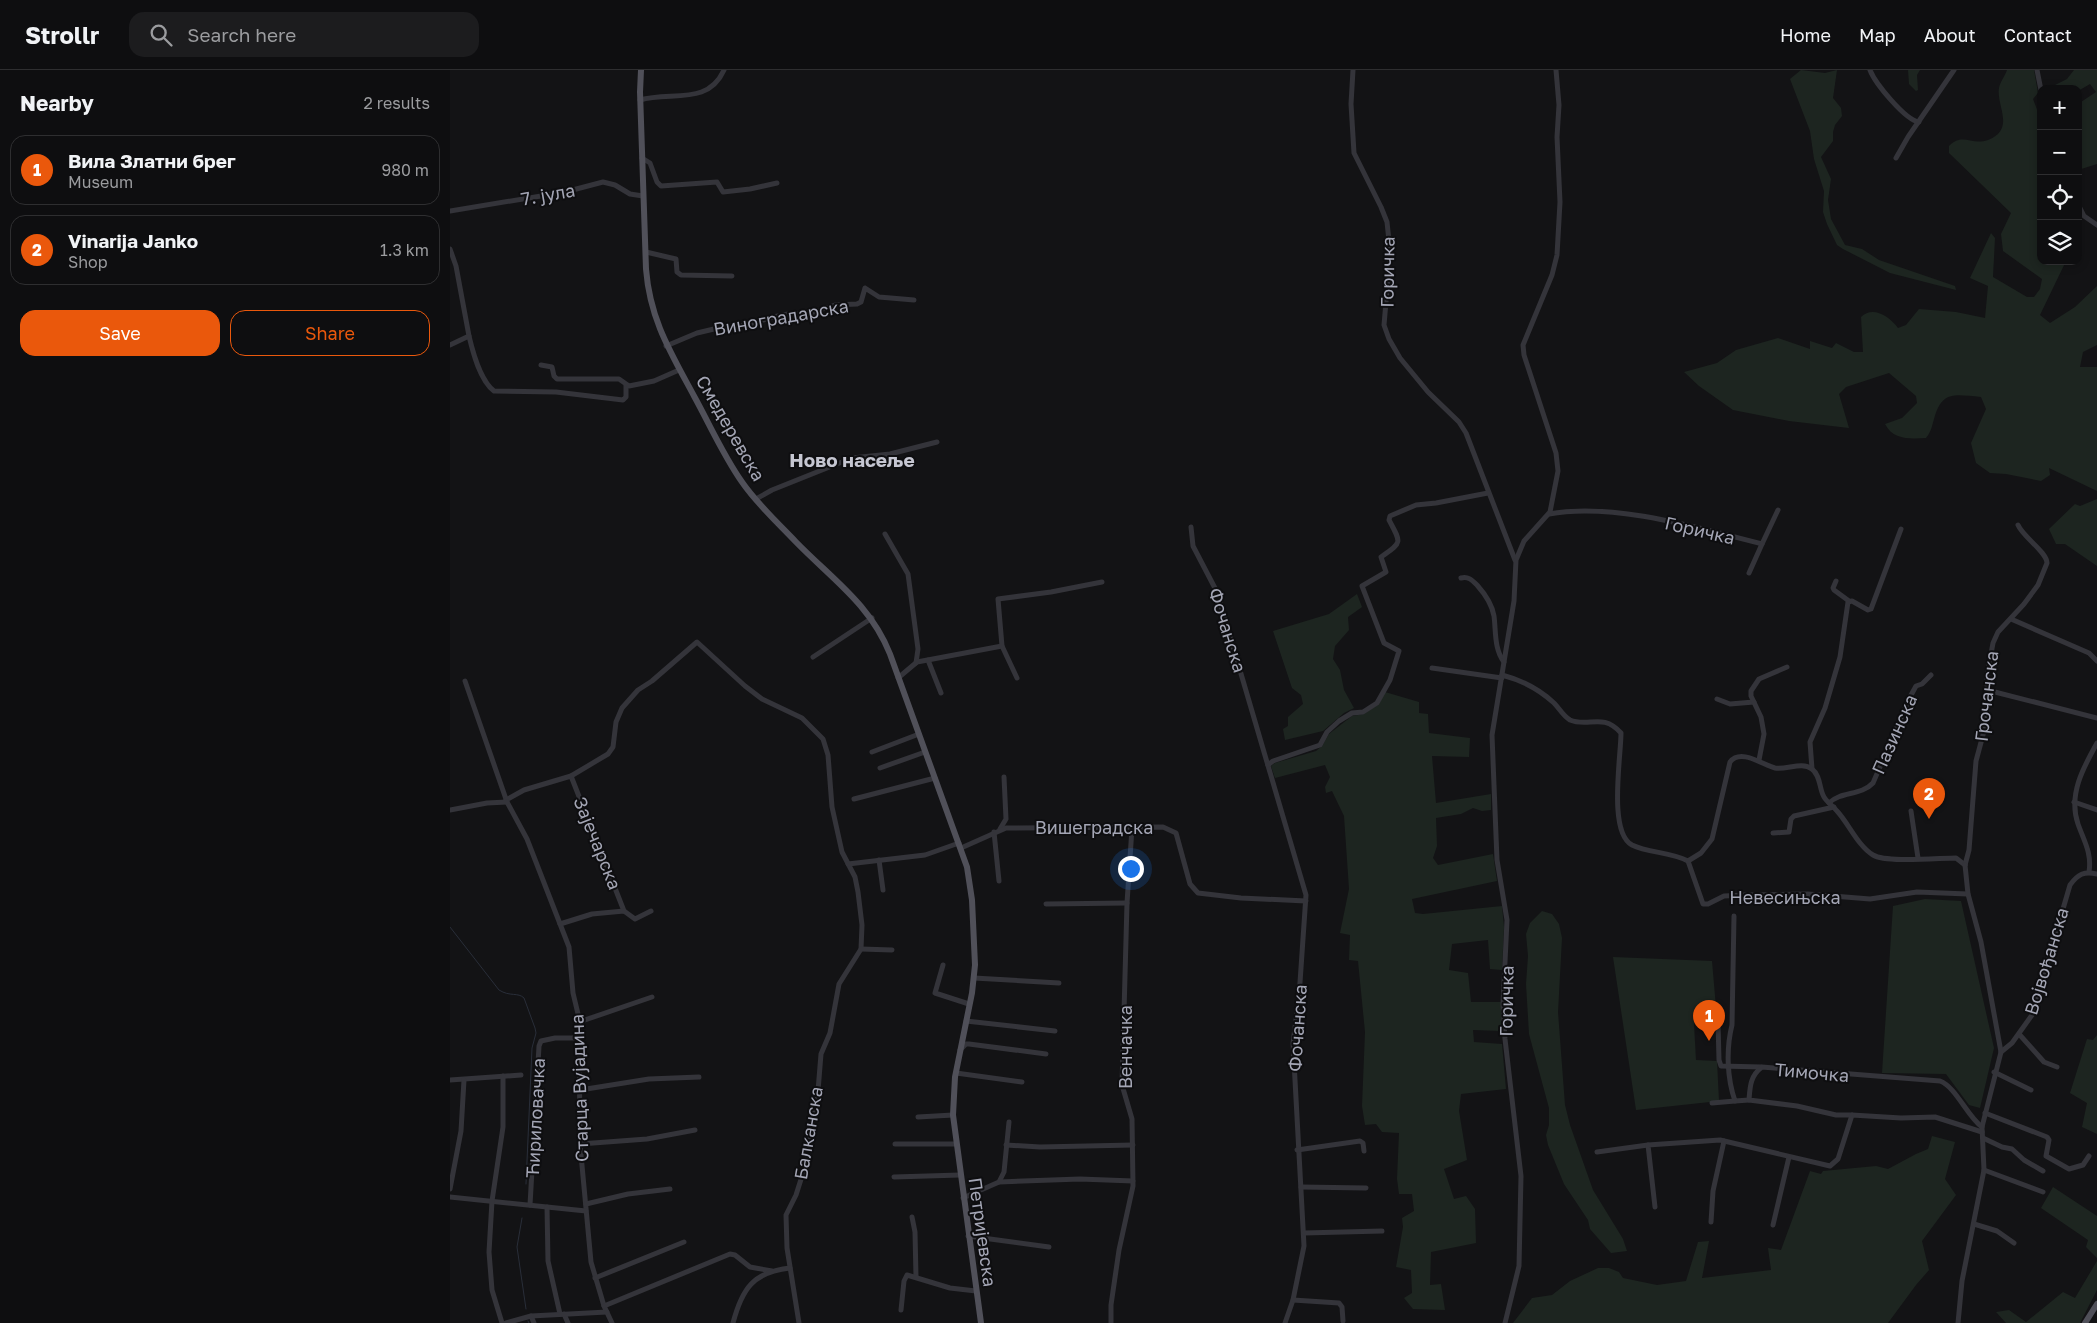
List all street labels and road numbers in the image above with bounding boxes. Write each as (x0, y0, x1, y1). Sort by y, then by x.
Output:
street label: 7. јула (519, 178, 577, 210)
street label: Горичка (1375, 236, 1399, 308)
street label: Виноградарска (712, 294, 850, 340)
street label: Смедеревска (692, 371, 770, 485)
street label: Горичка (1663, 511, 1737, 549)
street label: Фочанска (1205, 585, 1251, 675)
street label: Грочанска (1970, 649, 2002, 743)
street label: Пазинска (1867, 691, 1921, 777)
street label: Зајечарска (569, 793, 627, 893)
street label: Вишеградска (1035, 816, 1153, 838)
street label: Невесињска (1729, 886, 1841, 908)
street label: Војвођанска (2019, 905, 2073, 1017)
street label: Горичка (1494, 965, 1518, 1037)
street label: Фочанска (1283, 984, 1311, 1072)
street label: Венчачка (1114, 1005, 1136, 1089)
street label: Старца Вујадина (565, 1014, 593, 1162)
street label: Ћириловачка (521, 1057, 549, 1179)
street label: Тимочка (1774, 1058, 1850, 1086)
street label: Балканска (789, 1085, 827, 1181)
street label: Петријевска (964, 1176, 1002, 1288)

